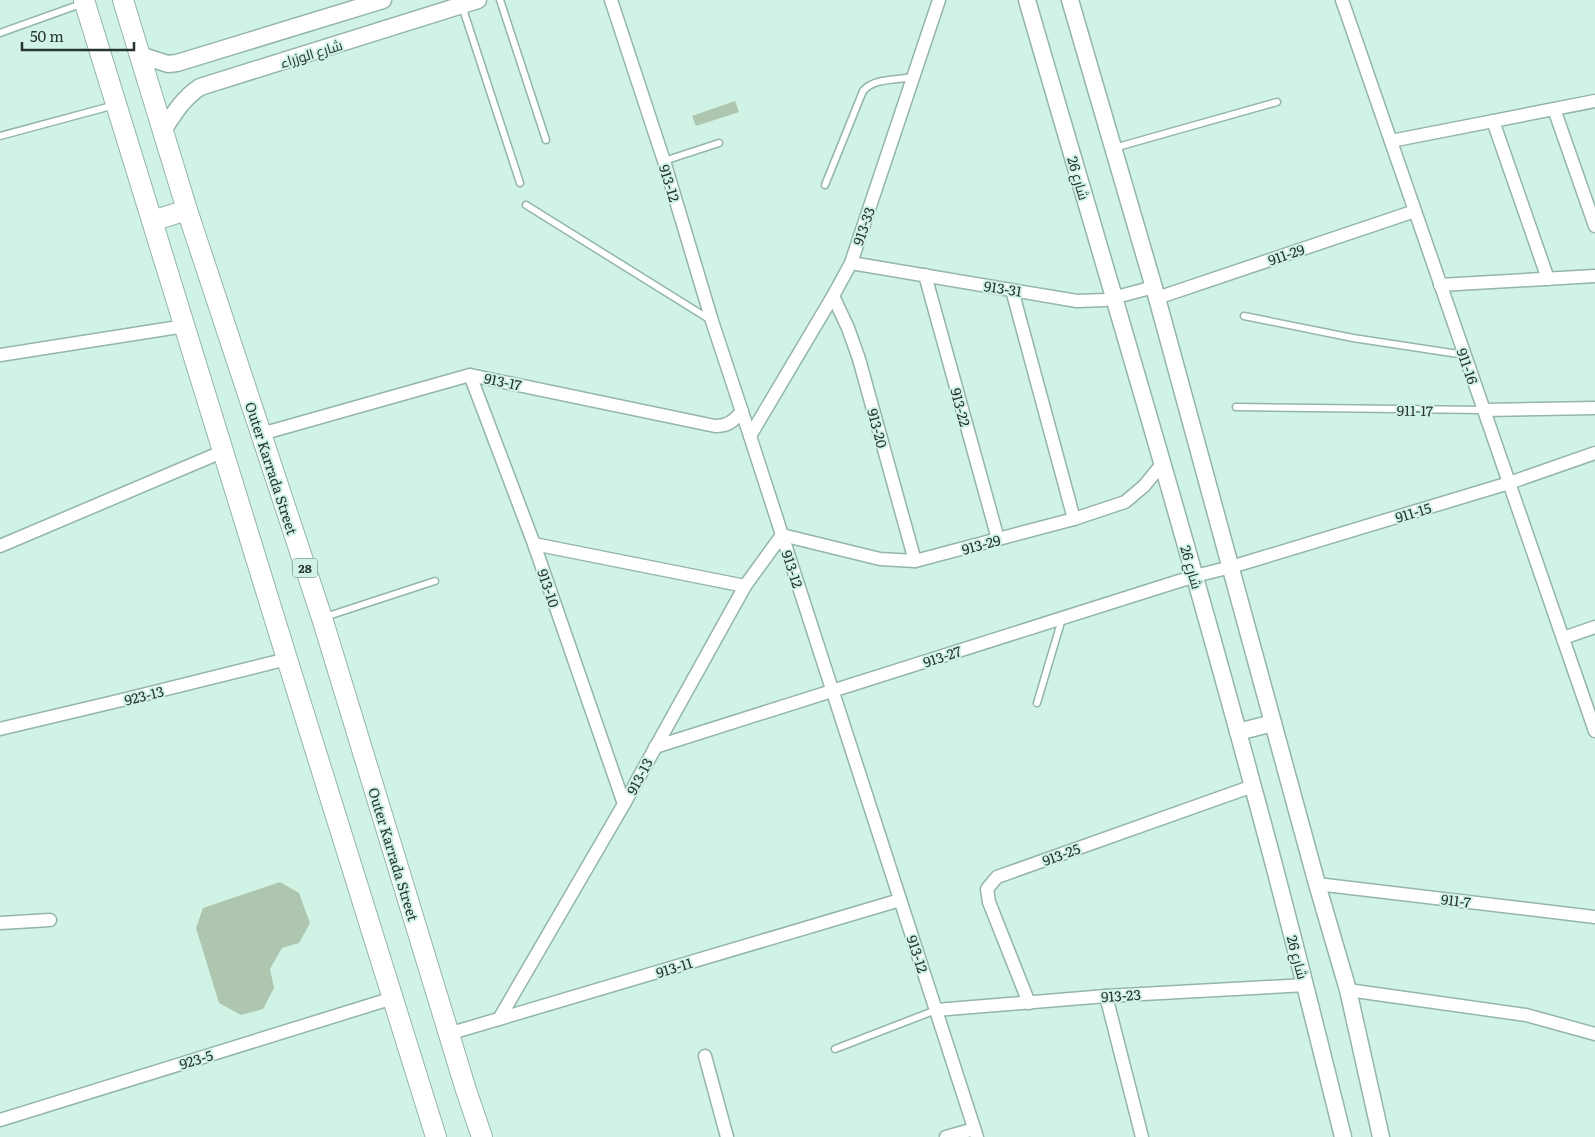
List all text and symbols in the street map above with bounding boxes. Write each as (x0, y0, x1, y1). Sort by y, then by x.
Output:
scale bar (22, 20, 135, 52)
text: 50 m (30, 24, 64, 47)
street label: شارع الوزراء (277, 34, 345, 72)
street label: شارع 26 (1063, 154, 1095, 202)
street label: 913-12 (655, 162, 685, 204)
street label: 913-33 (847, 204, 879, 248)
street label: 911-29 (1265, 238, 1307, 270)
street label: 913-31 (983, 275, 1024, 301)
street label: 911-16 (1453, 345, 1484, 387)
street label: 913-17 (482, 367, 524, 395)
street label: 913-22 (946, 385, 976, 429)
street label: Outer Karrada Street (241, 399, 303, 537)
street label: 911-17 (1397, 400, 1433, 420)
street label: 913-20 (863, 406, 893, 450)
street label: 911-15 (1393, 497, 1433, 527)
street label: 913-29 (959, 529, 1003, 559)
street label: شارع 26 (1176, 543, 1208, 591)
street label: 913-12 (778, 548, 808, 590)
road number: 28 (292, 558, 318, 578)
street label: 913-10 (533, 566, 565, 610)
street label: 913-27 (920, 640, 964, 672)
street label: 923-13 (122, 680, 166, 710)
street label: 913-13 (621, 754, 657, 798)
street label: Outer Karrada Street (364, 785, 424, 924)
street label: 913-25 (1039, 838, 1083, 870)
street label: 911-7 (1440, 888, 1472, 912)
street label: 913-12 (903, 933, 933, 975)
street label: شارع 26 (1283, 933, 1313, 981)
street label: 913-11 (653, 952, 695, 982)
street label: 913-23 (1100, 984, 1142, 1006)
street label: 923-5 (177, 1044, 215, 1074)

